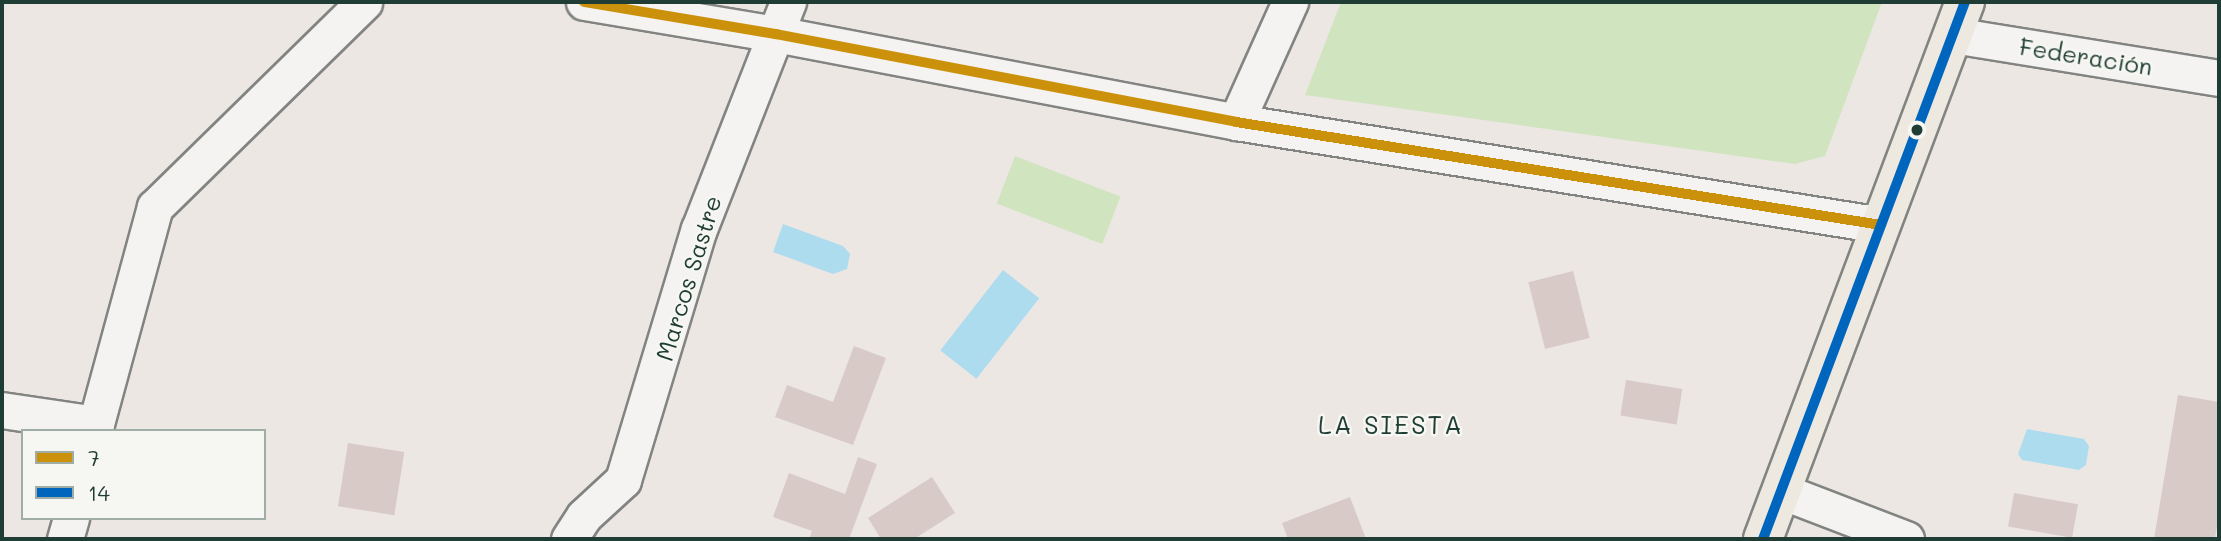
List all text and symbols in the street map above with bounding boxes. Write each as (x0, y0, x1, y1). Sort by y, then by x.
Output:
street label: Federación (2017, 31, 2155, 81)
unlabelled marker (1910, 123, 1924, 137)
street label: Marcos Sastre (649, 192, 727, 364)
district label: LA SIESTA (1319, 409, 1463, 441)
legend (21, 429, 266, 520)
text: 7 (88, 444, 100, 471)
text: 14 (88, 479, 110, 506)

